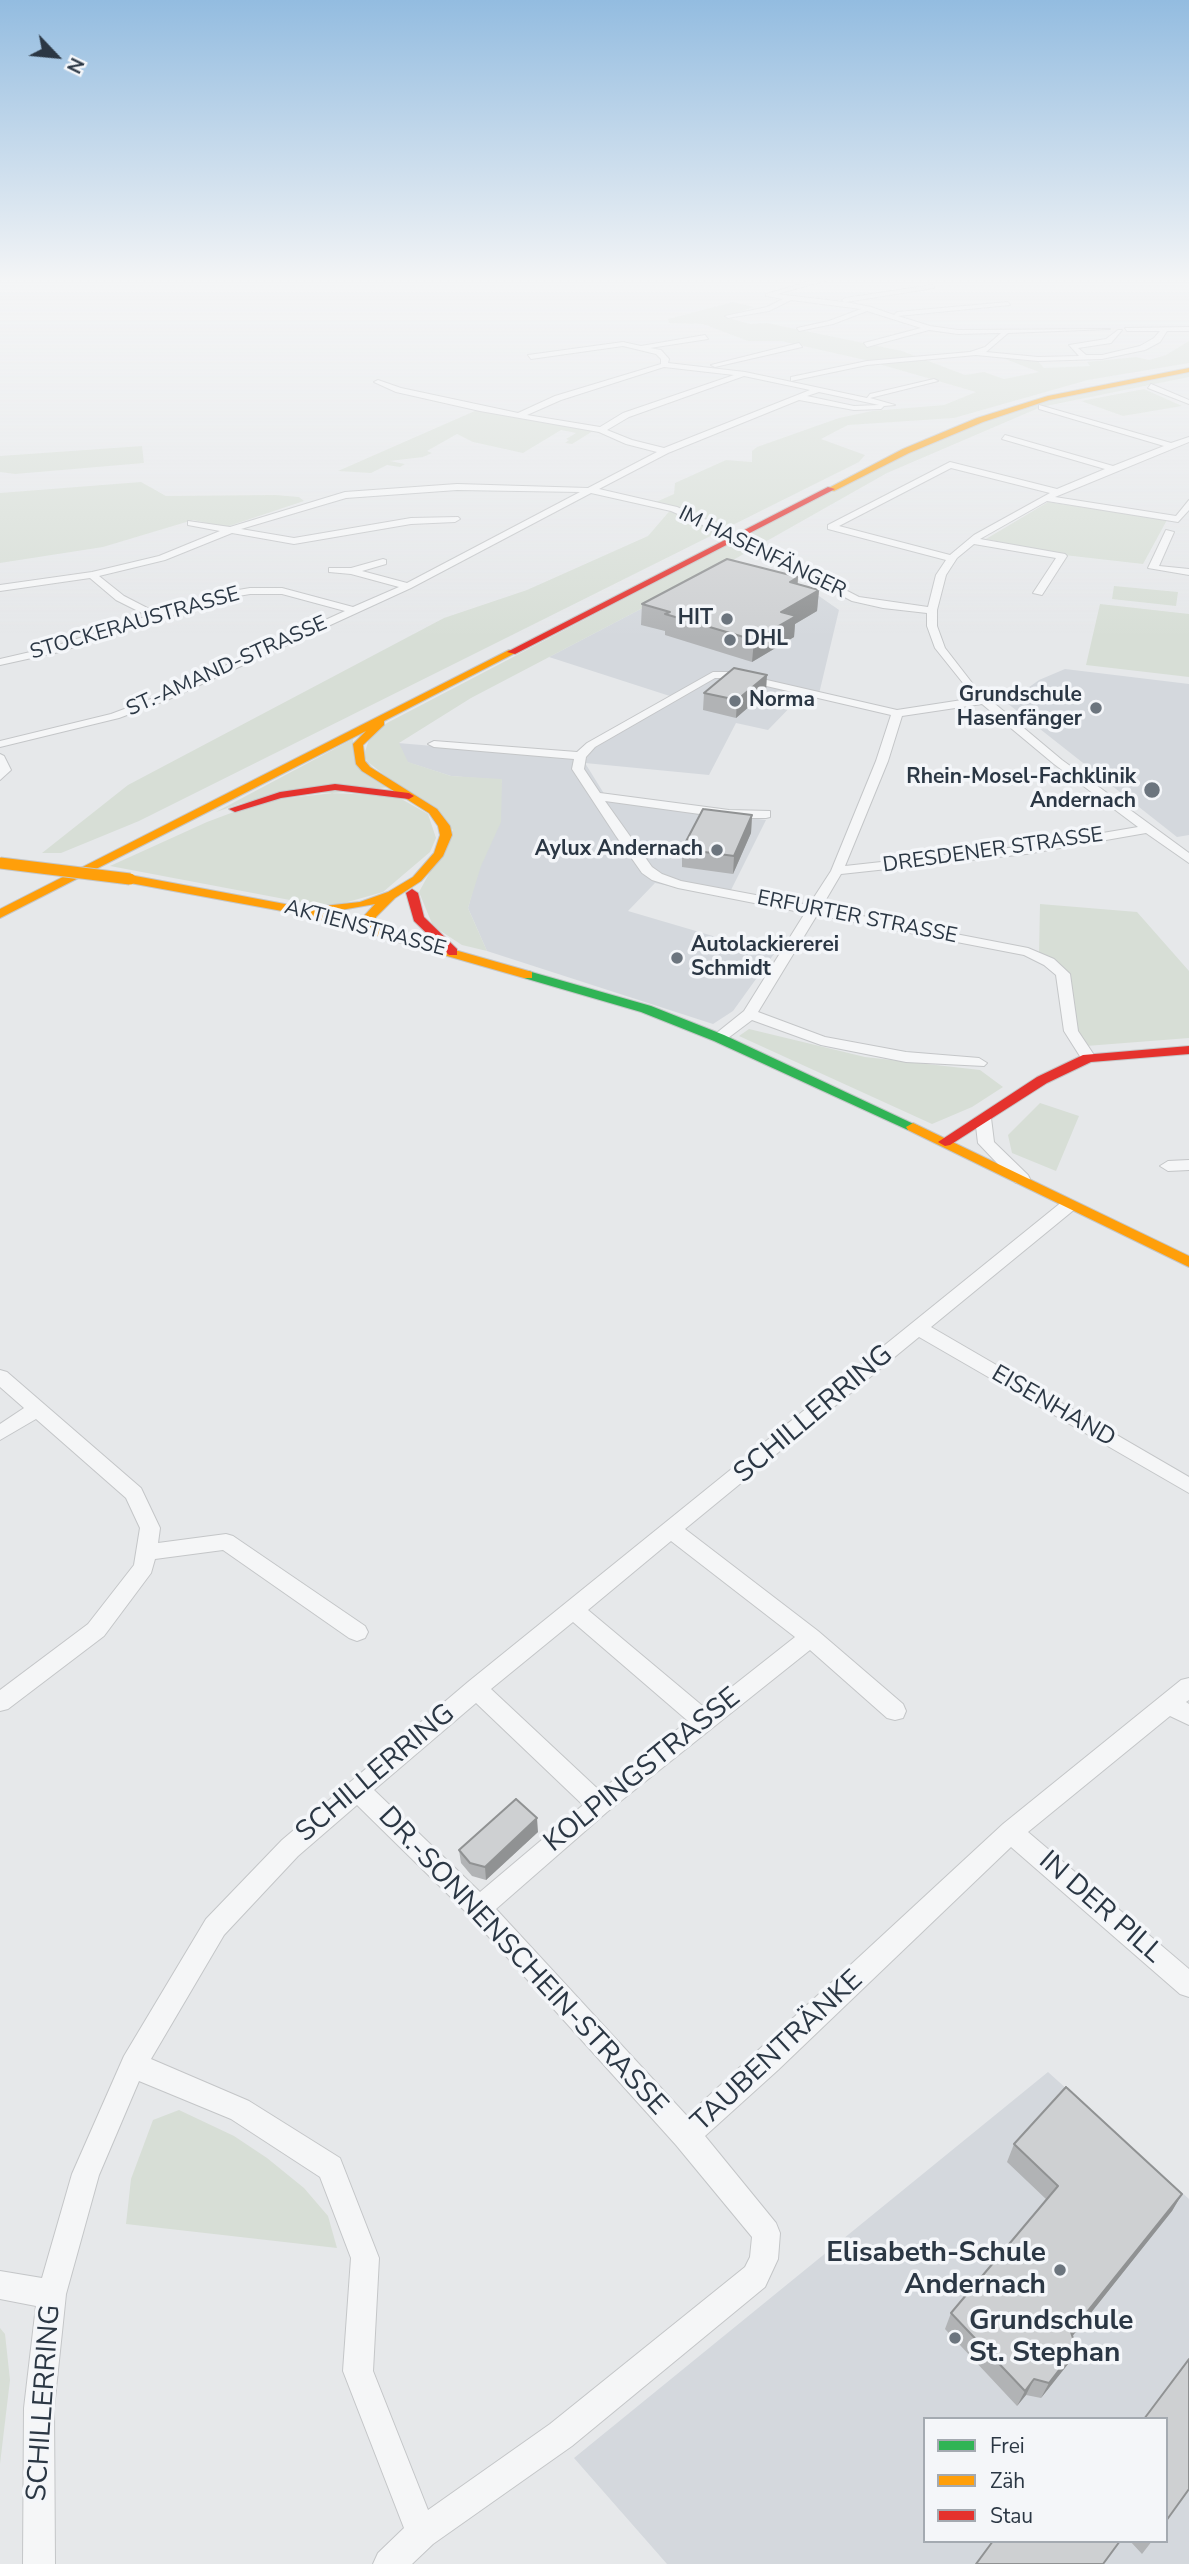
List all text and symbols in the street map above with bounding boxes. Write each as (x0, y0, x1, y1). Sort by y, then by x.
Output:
north arrow (21, 21, 91, 91)
text: N (60, 53, 90, 77)
street label: IM HASENFÄNGER (674, 502, 850, 604)
street label: STOCKERAUSTRASSE (27, 582, 243, 666)
place label: HIT (678, 606, 713, 632)
street label: ST.-AMAND-STRASSE (123, 611, 331, 723)
marker: HIT (719, 611, 735, 627)
place label: DHL (744, 627, 788, 653)
marker: DHL (722, 632, 738, 648)
place label: Grundschule Hasenfänger (957, 683, 1082, 733)
place label: Norma (749, 688, 815, 714)
marker: Norma (727, 693, 743, 709)
marker: Grundschule Hasenfänger (1088, 700, 1104, 716)
place label: Rhein-Mosel-Fachklinik Andernach (906, 765, 1136, 815)
marker: Rhein-Mosel-Fachklinik Andernach (1142, 780, 1162, 800)
street label: DRESDENER STRASSE (881, 823, 1105, 879)
place label: Aylux Andernach (535, 837, 703, 863)
marker: Aylux Andernach (709, 842, 725, 858)
street label: ERFURTER STRASSE (755, 886, 959, 950)
street label: AKTIENSTRASSE (282, 895, 448, 963)
place label: Autolackiererei Schmidt (691, 933, 839, 983)
marker: Autolackiererei Schmidt (669, 950, 685, 966)
street label: SCHILLERRING (728, 1339, 900, 1491)
street label: EISENHAND (986, 1360, 1120, 1454)
street label: KOLPINGSTRASSE (538, 1682, 748, 1860)
street label: SCHILLERRING (290, 1698, 462, 1850)
street label: DR.-SONNENSCHEIN-STRASSE (370, 1801, 674, 2123)
street label: IN DER PILL (1031, 1845, 1169, 1971)
street label: TAUBENTRÄNKE (686, 1964, 870, 2140)
place label: Elisabeth-Schule Andernach (826, 2237, 1046, 2303)
marker: Elisabeth-Schule Andernach (1052, 2262, 1068, 2278)
street label: SCHILLERRING (21, 2304, 69, 2502)
place label: Grundschule St. Stephan (969, 2305, 1133, 2371)
marker: Grundschule St. Stephan (947, 2330, 963, 2346)
legend (923, 2417, 1168, 2543)
text: Frei (990, 2432, 1025, 2460)
text: Zäh (990, 2467, 1025, 2495)
text: Stau (990, 2502, 1033, 2530)

